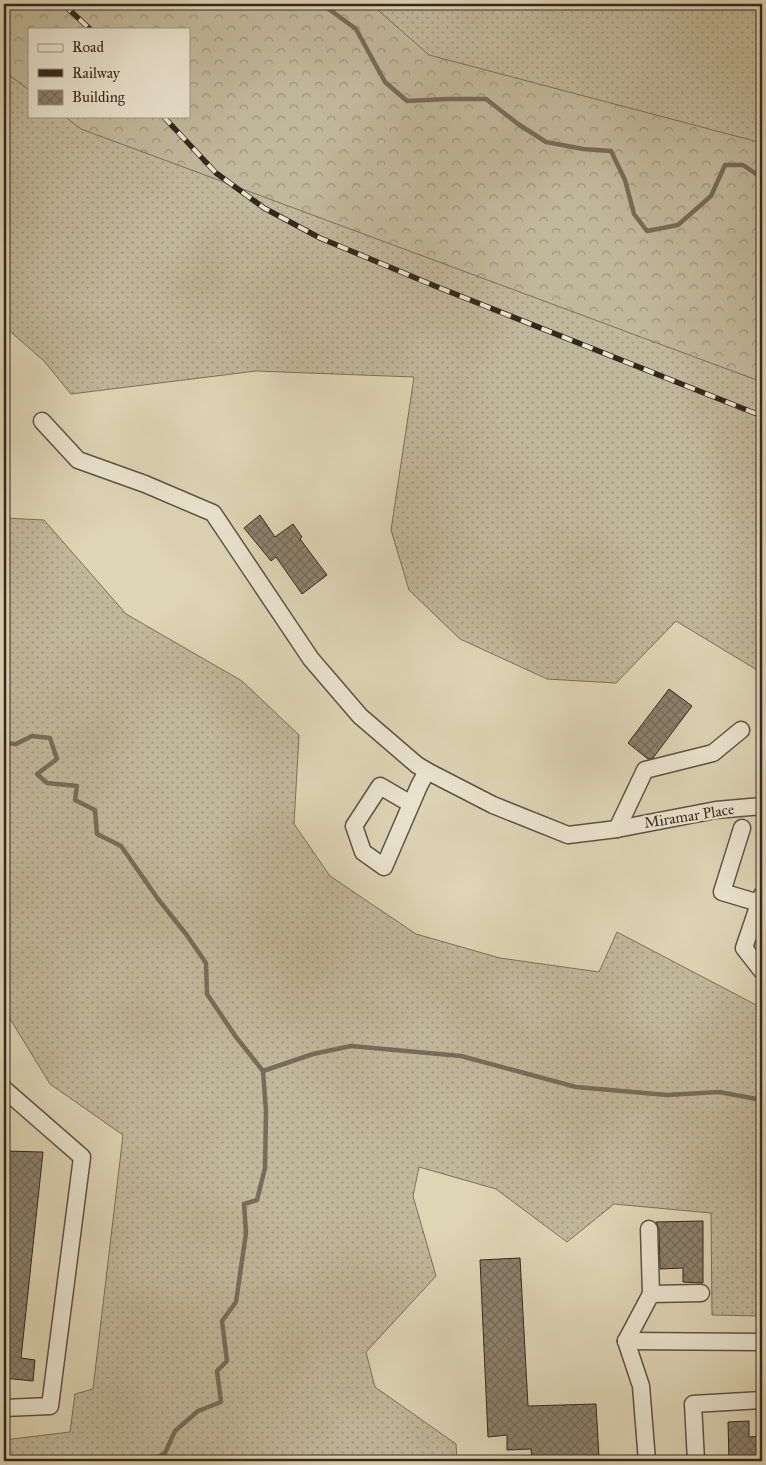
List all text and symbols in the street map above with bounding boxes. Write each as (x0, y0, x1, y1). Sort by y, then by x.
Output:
legend (28, 28, 190, 118)
text: Road (72, 38, 104, 56)
text: Railway (72, 64, 121, 82)
text: Building (72, 88, 126, 106)
street label: Miramar Place (643, 800, 735, 832)

